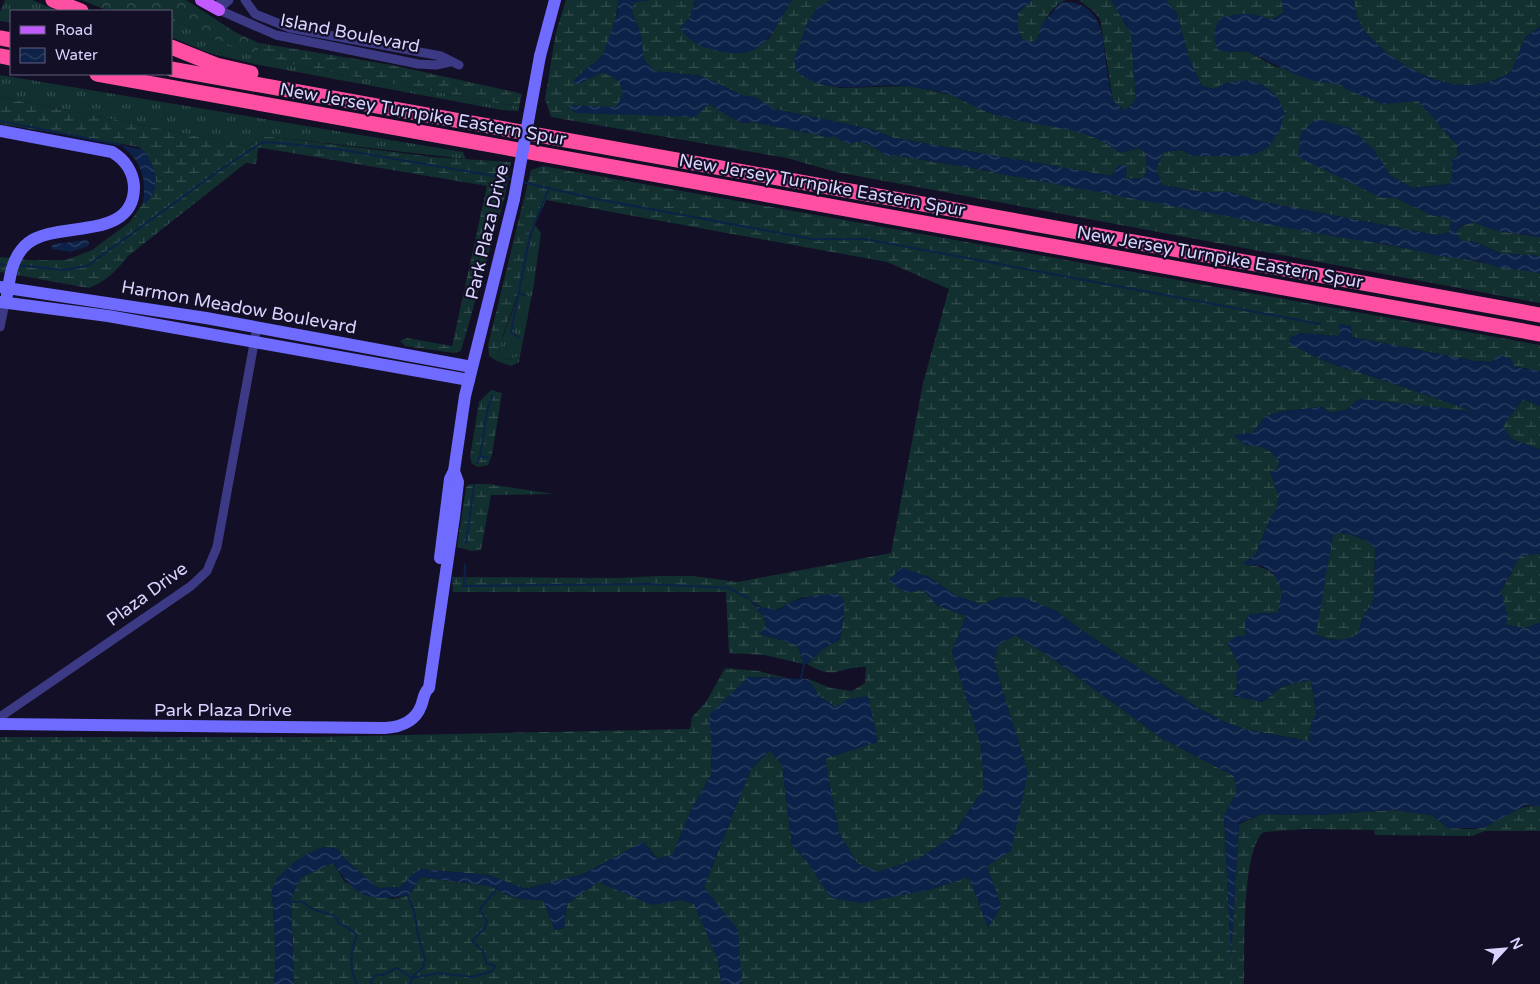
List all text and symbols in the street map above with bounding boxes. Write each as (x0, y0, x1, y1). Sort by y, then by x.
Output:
street label: Island Boulevard (278, 9, 422, 57)
legend (10, 10, 172, 75)
text: Road (55, 21, 93, 39)
text: Water (55, 46, 98, 64)
street label: New Jersey Turnpike Eastern Spur (278, 78, 568, 150)
street label: New Jersey Turnpike Eastern Spur (677, 149, 967, 221)
street label: Park Plaza Drive (461, 162, 513, 302)
street label: New Jersey Turnpike Eastern Spur (1075, 221, 1365, 293)
street label: Harmon Meadow Boulevard (120, 275, 358, 339)
street label: Plaza Drive (102, 557, 192, 631)
street label: Park Plaza Drive (154, 699, 292, 721)
north arrow (1480, 924, 1530, 974)
text: N (1506, 935, 1526, 952)

